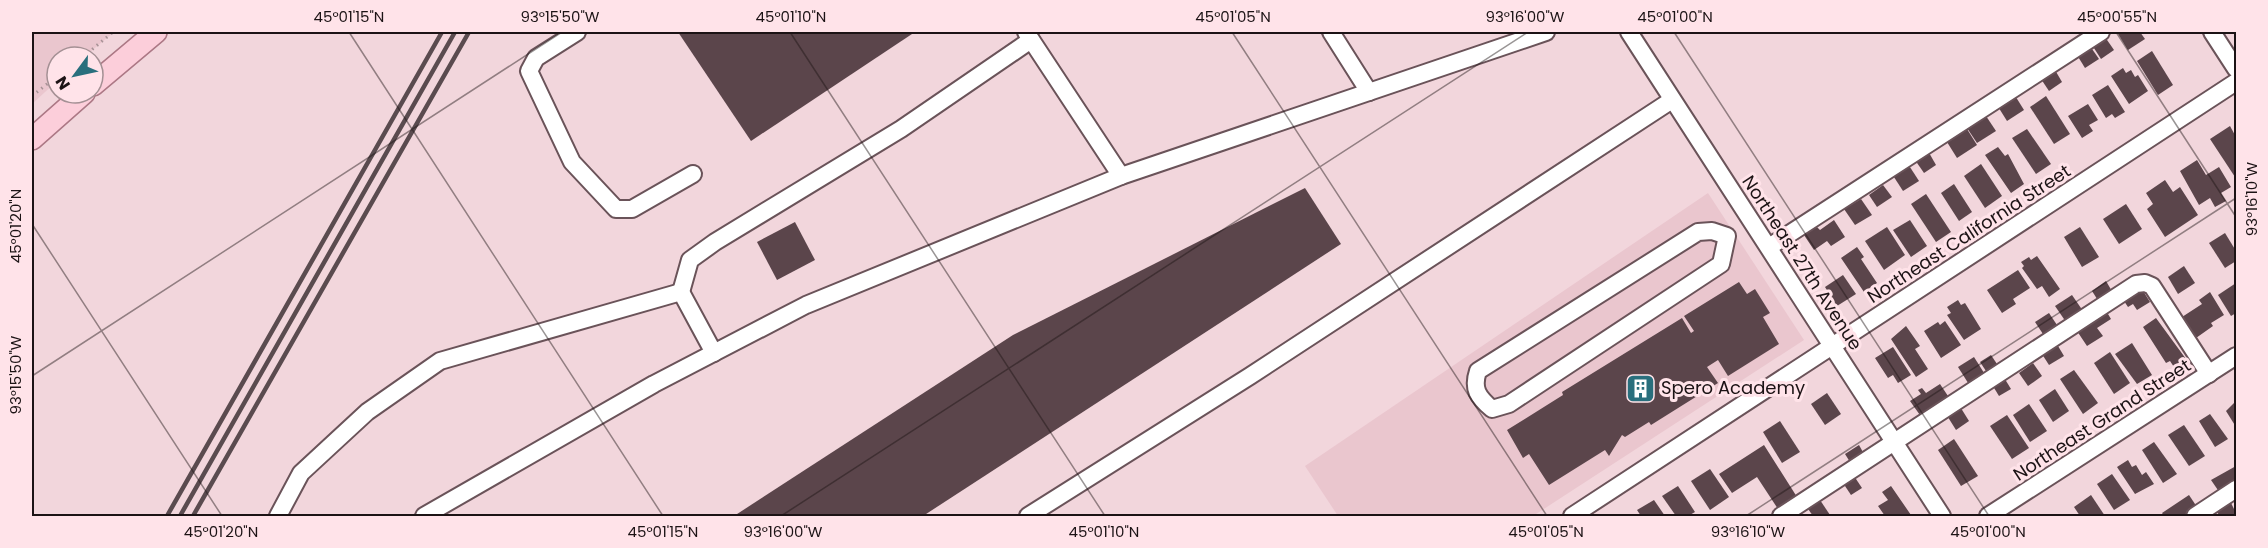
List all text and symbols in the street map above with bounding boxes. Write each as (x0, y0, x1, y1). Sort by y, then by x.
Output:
text: 45°01'15"N (314, 6, 384, 27)
text: 93°15'50"W (521, 6, 600, 27)
text: 45°01'10"N (756, 6, 826, 27)
text: 45°01'05"N (1195, 6, 1271, 27)
text: 93°16'00"W (1485, 6, 1565, 27)
text: 45°01'00"N (1637, 6, 1713, 27)
text: 45°00'55"N (2077, 6, 2157, 27)
north arrow (45, 45, 105, 105)
text: N (50, 72, 76, 94)
street label: Northeast California Street (1862, 158, 2075, 309)
text: 93°16'10"W (2241, 161, 2262, 236)
street label: Northeast 27th Avenue (1736, 171, 1868, 355)
text: 45°01'20"N (5, 189, 26, 263)
text: 93°15'50"W (5, 335, 26, 414)
street label: Northeast Grand Street (2008, 353, 2195, 486)
building icon: Spero Academy (1624, 372, 1656, 404)
place label: Spero Academy (1661, 375, 1805, 400)
text: 45°01'20"N (184, 521, 258, 542)
text: 45°01'15"N (628, 521, 698, 542)
text: 93°16'00"W (743, 521, 823, 542)
text: 45°01'10"N (1069, 521, 1139, 542)
text: 45°01'05"N (1508, 521, 1584, 542)
text: 93°16'10"W (1711, 521, 1786, 542)
text: 45°01'00"N (1950, 521, 2026, 542)

